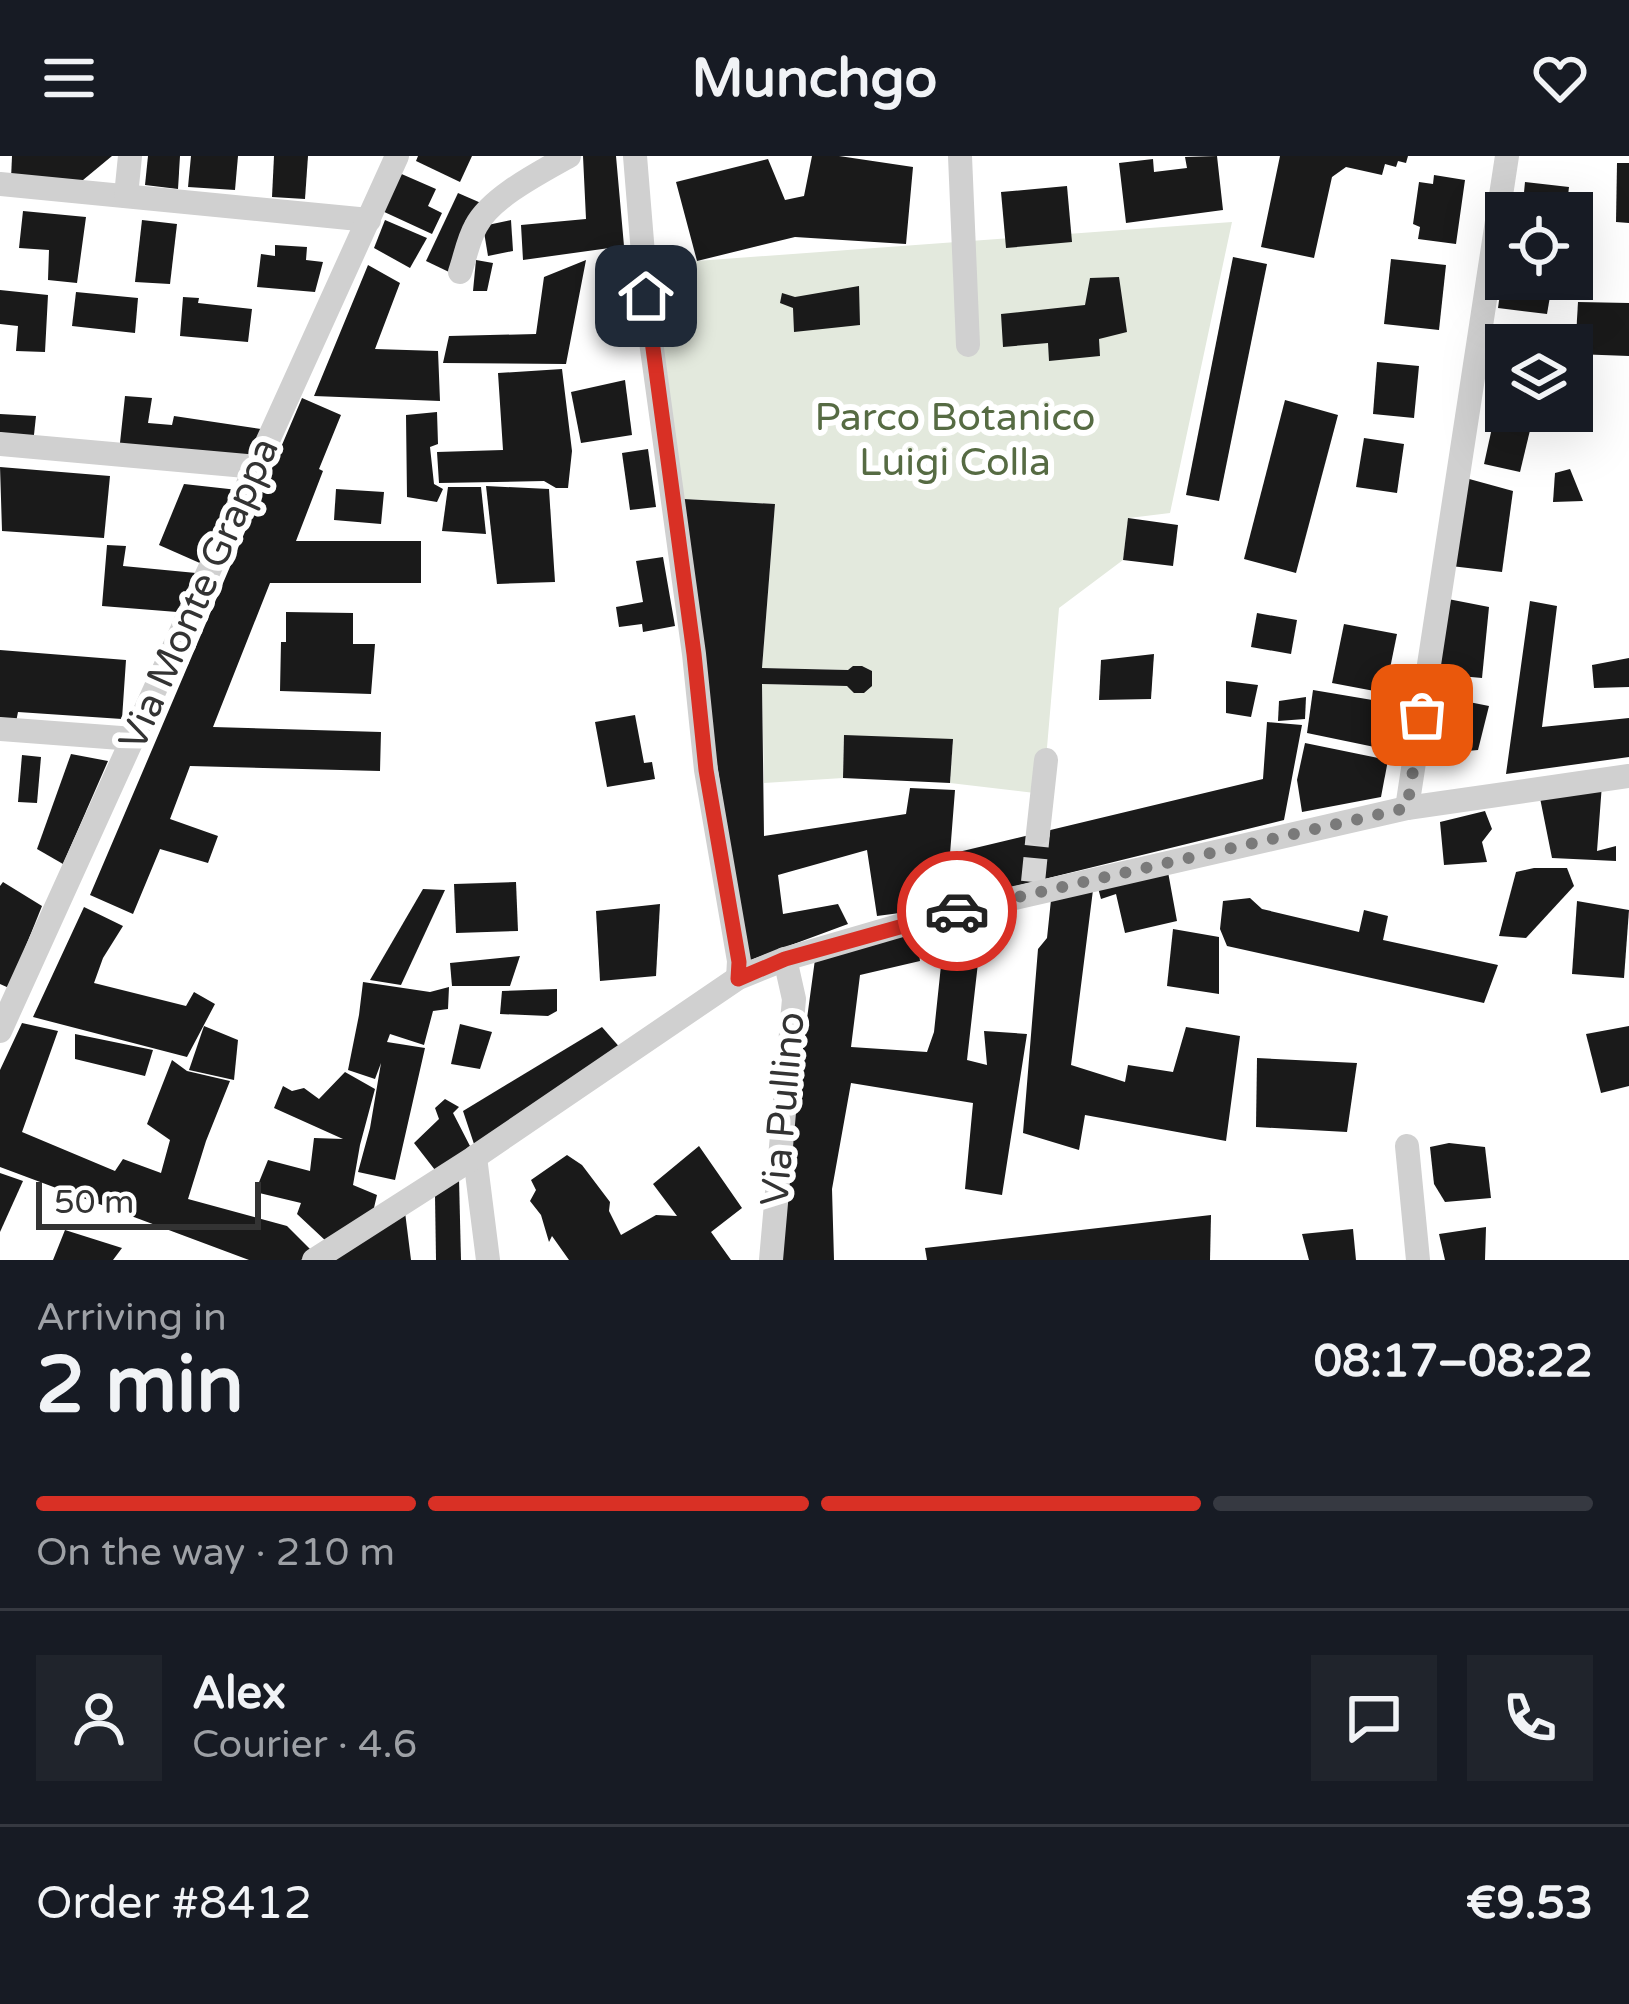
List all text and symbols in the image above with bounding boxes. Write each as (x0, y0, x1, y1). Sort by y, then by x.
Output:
icon: menu (36, 45, 102, 111)
icon: heart (1527, 45, 1593, 111)
text: Munchgo (692, 46, 937, 111)
map controls (1485, 192, 1593, 432)
button: locate (1485, 192, 1593, 300)
pin (595, 245, 697, 347)
icon: home (613, 263, 679, 329)
button: layers (1485, 324, 1593, 432)
park label: Parco Botanico Luigi Colla (815, 394, 1095, 486)
street label: Via Monte Grappa (109, 431, 289, 757)
pin (1371, 664, 1473, 766)
icon: bag (1389, 682, 1455, 748)
courier (897, 851, 1017, 971)
icon: car (924, 878, 990, 944)
street label: Via Pullino (751, 1010, 815, 1208)
scale bar (36, 1176, 261, 1229)
text: 50 m (54, 1183, 134, 1222)
text: Arriving in (36, 1294, 227, 1341)
text: 08:17–08:22 (1314, 1335, 1593, 1389)
text: 2 min (36, 1339, 244, 1433)
text: On the way · 210 m (36, 1529, 395, 1576)
button: person (36, 1655, 162, 1781)
button: chat (1311, 1655, 1437, 1781)
button: phone (1467, 1655, 1593, 1781)
text: Alex (192, 1667, 286, 1721)
text: Courier · 4.6 (192, 1721, 417, 1768)
text: Order #8412 (36, 1877, 312, 1931)
text: €9.53 (1466, 1877, 1593, 1931)

